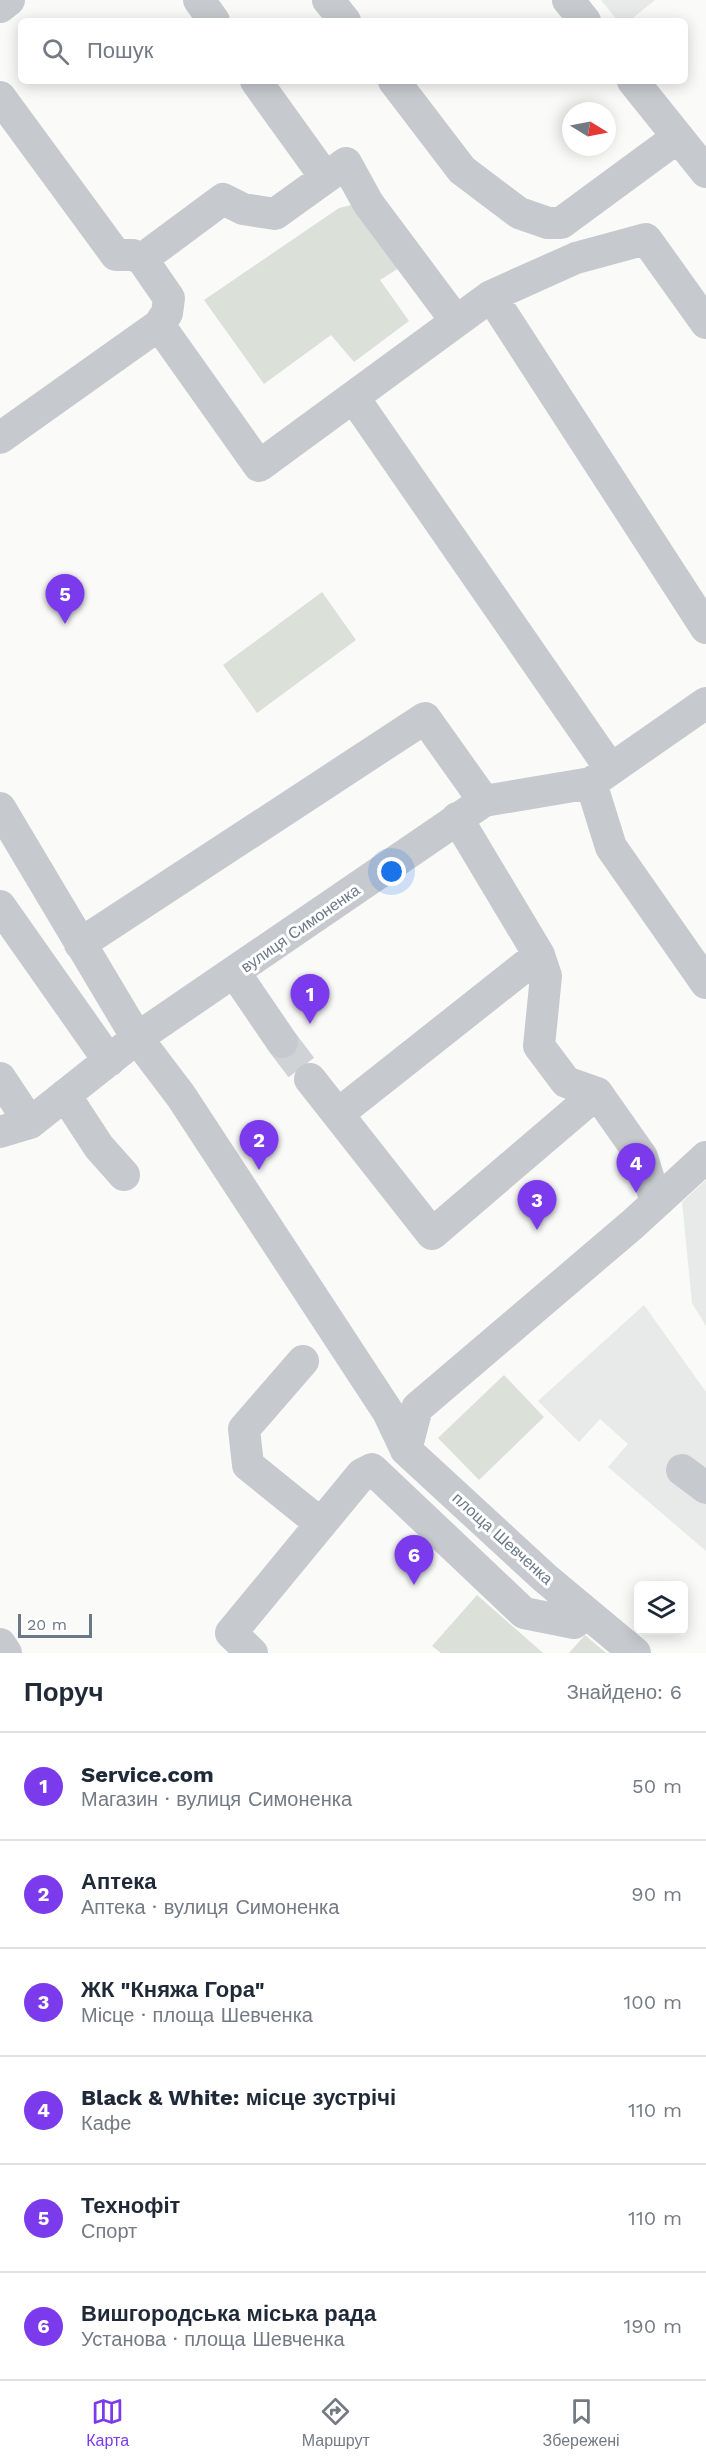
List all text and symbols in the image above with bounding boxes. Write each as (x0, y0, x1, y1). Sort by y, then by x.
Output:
search box (18, 18, 688, 84)
icon: search (39, 35, 72, 68)
text: Пошук (87, 38, 153, 63)
north arrow (562, 102, 616, 156)
pin: 5 (46, 574, 84, 624)
your location (377, 857, 406, 886)
street label: вулиця Симоненка (237, 880, 363, 977)
pin: 1 (290, 974, 330, 1024)
pin: 2 (240, 1120, 278, 1170)
pin: 4 (616, 1144, 656, 1193)
pin: 3 (518, 1180, 556, 1230)
street label: площа Шевченка (449, 1488, 557, 1588)
pin: 6 (394, 1536, 434, 1585)
map controls (634, 1581, 688, 1635)
button: layers (634, 1581, 688, 1635)
scale bar (18, 1611, 92, 1638)
text: 20 m (27, 1615, 67, 1634)
text: Поруч (24, 1677, 104, 1707)
text: Знайдено: 6 (567, 1680, 682, 1704)
text: Service.com (81, 1762, 214, 1787)
text: 1 (39, 1774, 48, 1798)
text: 50 m (632, 1774, 682, 1798)
text: Магазин · вулиця Симоненка (81, 1787, 352, 1811)
text: Аптека (81, 1869, 156, 1894)
text: 2 (38, 1882, 49, 1906)
text: 90 m (631, 1882, 682, 1906)
text: Аптека · вулиця Симоненка (81, 1895, 339, 1919)
text: ЖК "Княжа Гора" (81, 1977, 265, 2002)
text: 3 (38, 1990, 49, 2014)
text: 100 m (623, 1990, 682, 2014)
text: Місце · площа Шевченка (81, 2003, 313, 2027)
text: Black & White: місце зустрічі (81, 2085, 396, 2110)
text: 4 (37, 2098, 50, 2122)
text: 110 m (628, 2098, 682, 2122)
text: Кафе (81, 2111, 131, 2135)
text: Технофіт (81, 2193, 180, 2218)
text: 5 (38, 2206, 49, 2230)
text: 110 m (628, 2206, 682, 2230)
text: Спорт (81, 2219, 137, 2243)
text: Вишгородська міська рада (81, 2301, 376, 2326)
text: 6 (37, 2314, 50, 2338)
text: 190 m (624, 2314, 682, 2338)
text: Установа · площа Шевченка (81, 2327, 345, 2351)
tab: Карта (86, 2395, 129, 2450)
tab: Маршрут (302, 2395, 370, 2450)
tab: Збережені (543, 2395, 620, 2450)

